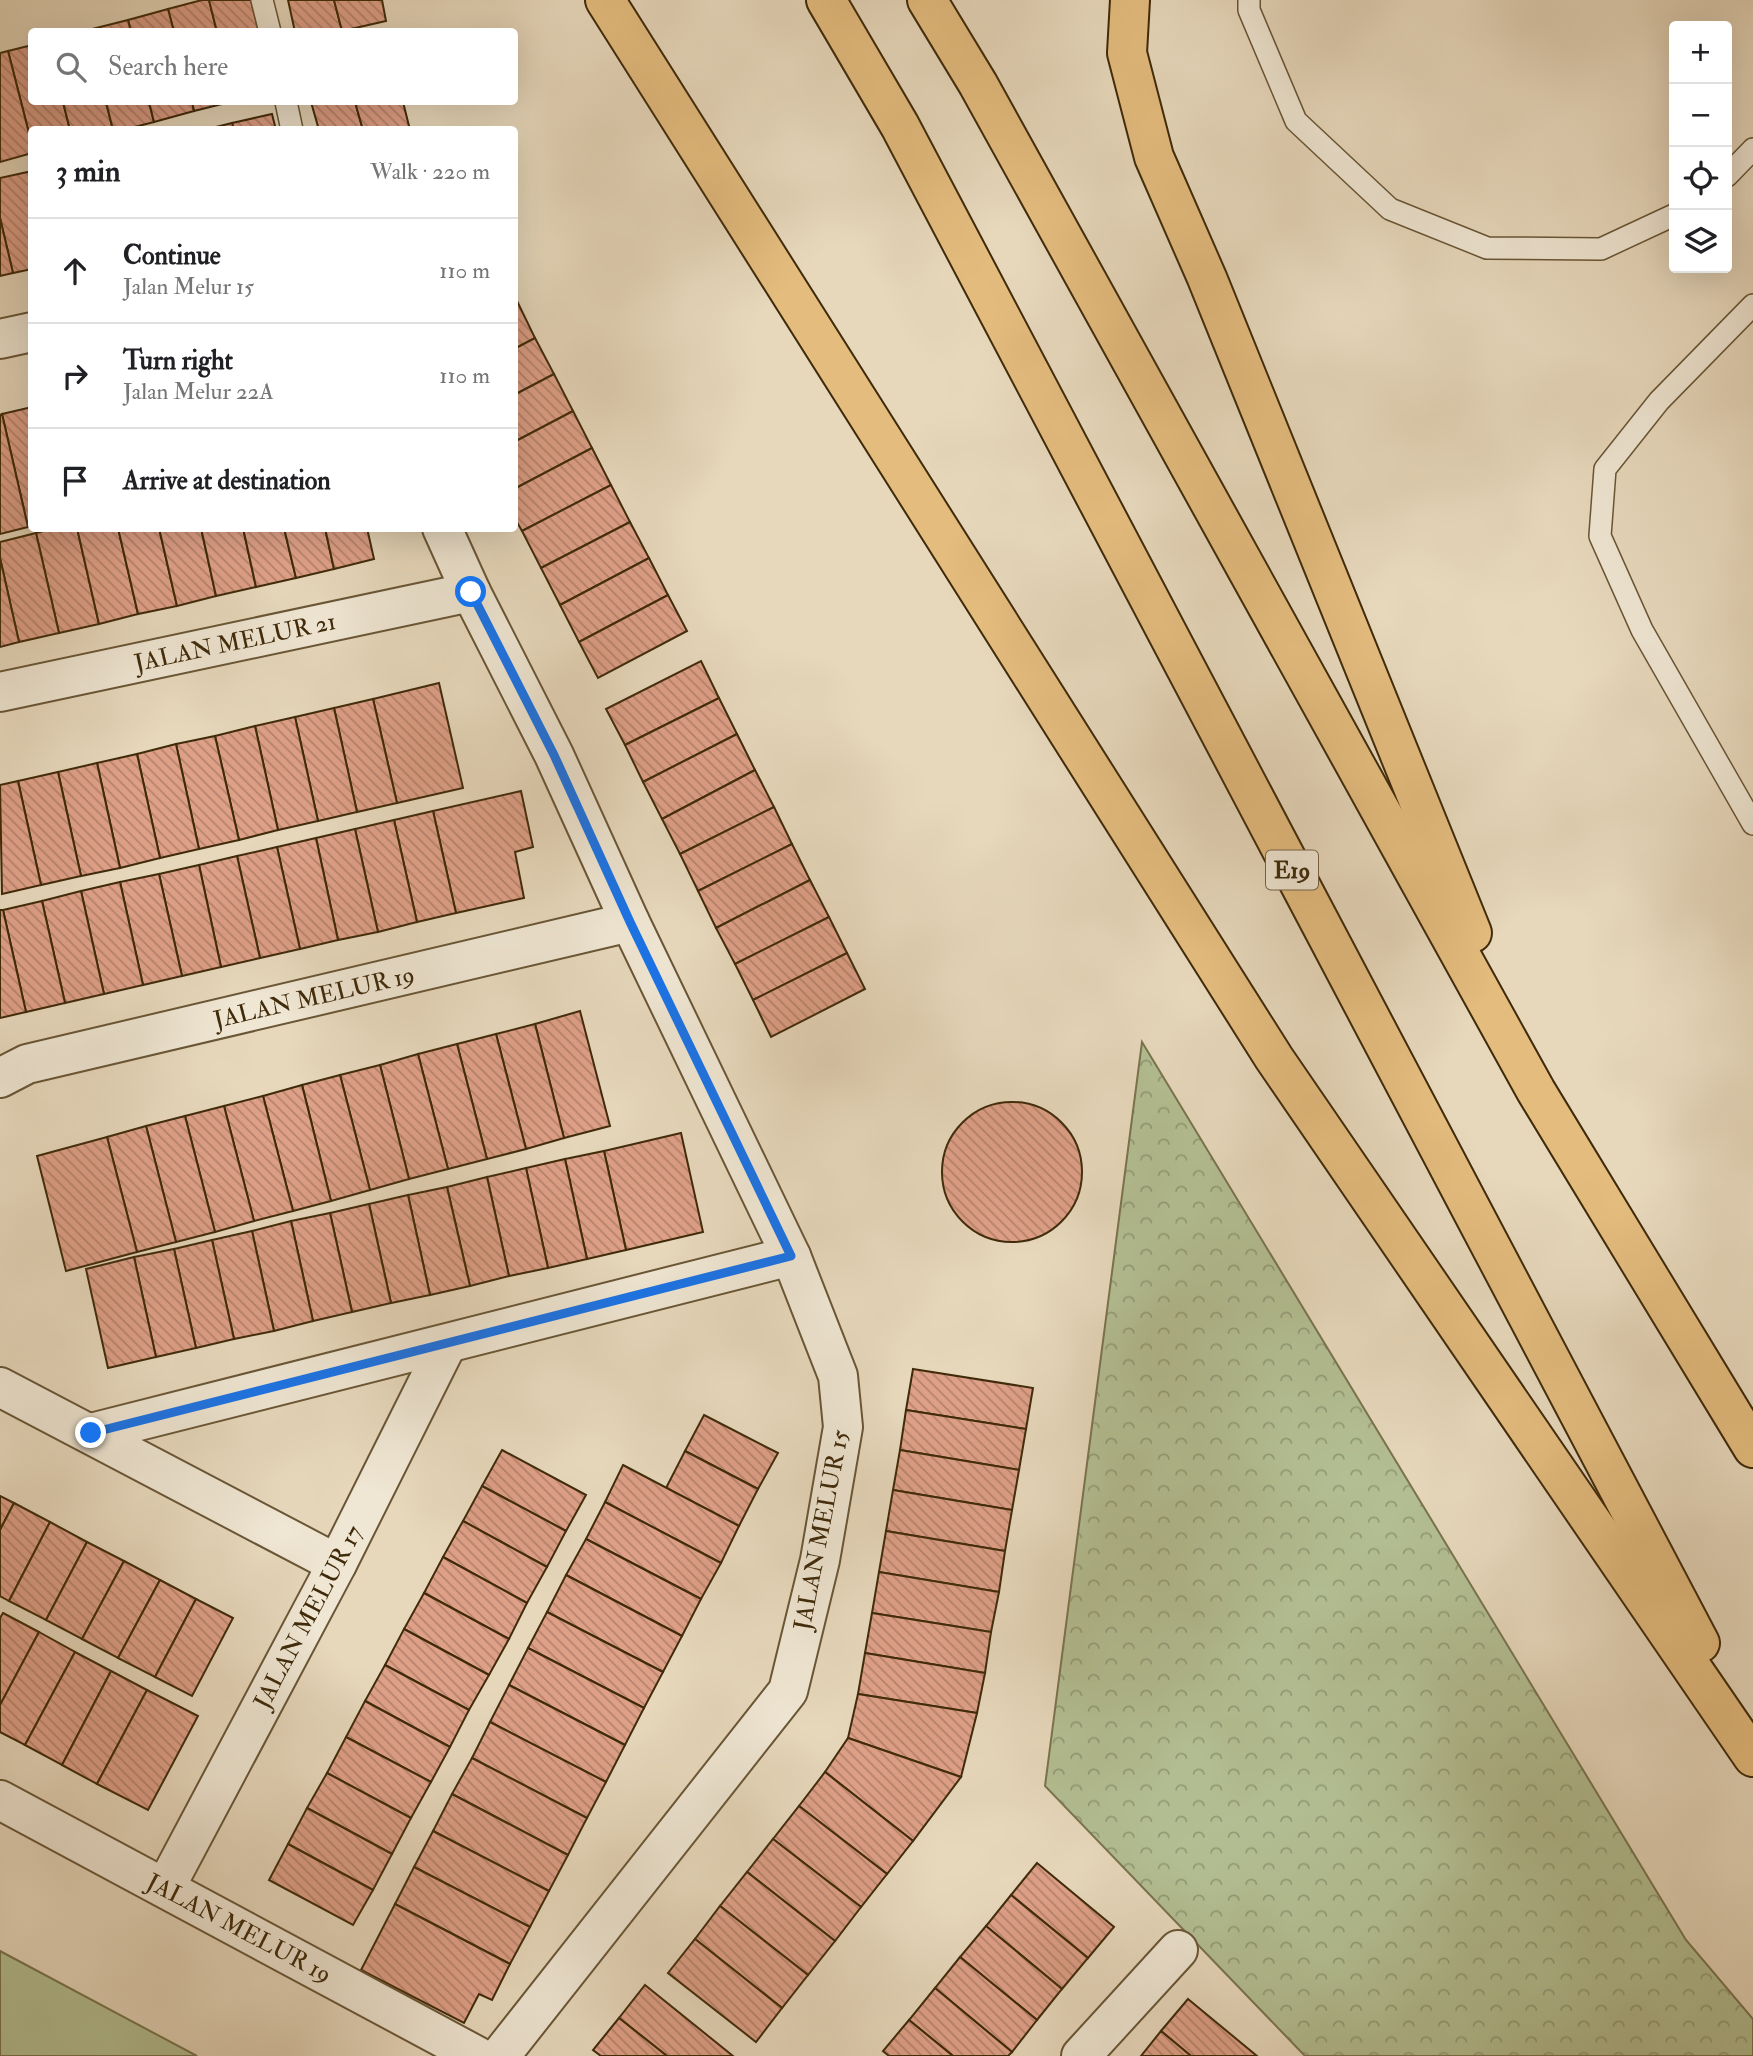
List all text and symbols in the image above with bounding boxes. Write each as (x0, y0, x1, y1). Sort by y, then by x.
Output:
map controls (1669, 21, 1732, 273)
button: + (1669, 21, 1732, 84)
search box (28, 28, 518, 105)
icon: search (52, 48, 90, 86)
text: Search here (108, 51, 228, 83)
button: − (1669, 84, 1732, 147)
button: locate (1669, 147, 1732, 210)
text: 3 min (56, 153, 121, 190)
text: Walk · 220 m (370, 157, 490, 186)
button: layers (1669, 210, 1732, 273)
text: Continue (123, 240, 221, 272)
icon: ahead (56, 252, 94, 290)
text: 110 m (439, 256, 490, 285)
text: Jalan Melur 15 (123, 272, 254, 301)
text: Turn right (123, 345, 233, 377)
icon: right (56, 357, 94, 395)
text: 110 m (439, 361, 490, 390)
text: Jalan Melur 22A (123, 377, 274, 406)
icon: arrive (56, 462, 94, 500)
text: Arrive at destination (123, 465, 331, 497)
route start (455, 576, 486, 607)
street label: JALAN MELUR 21 (131, 606, 339, 679)
road number: E19 (1266, 850, 1318, 890)
street label: JALAN MELUR 19 (210, 959, 418, 1036)
route end (75, 1417, 106, 1448)
street label: JALAN MELUR 15 (787, 1427, 856, 1634)
street label: JALAN MELUR 17 (246, 1520, 370, 1715)
street label: JALAN MELUR 19 (140, 1866, 337, 1990)

